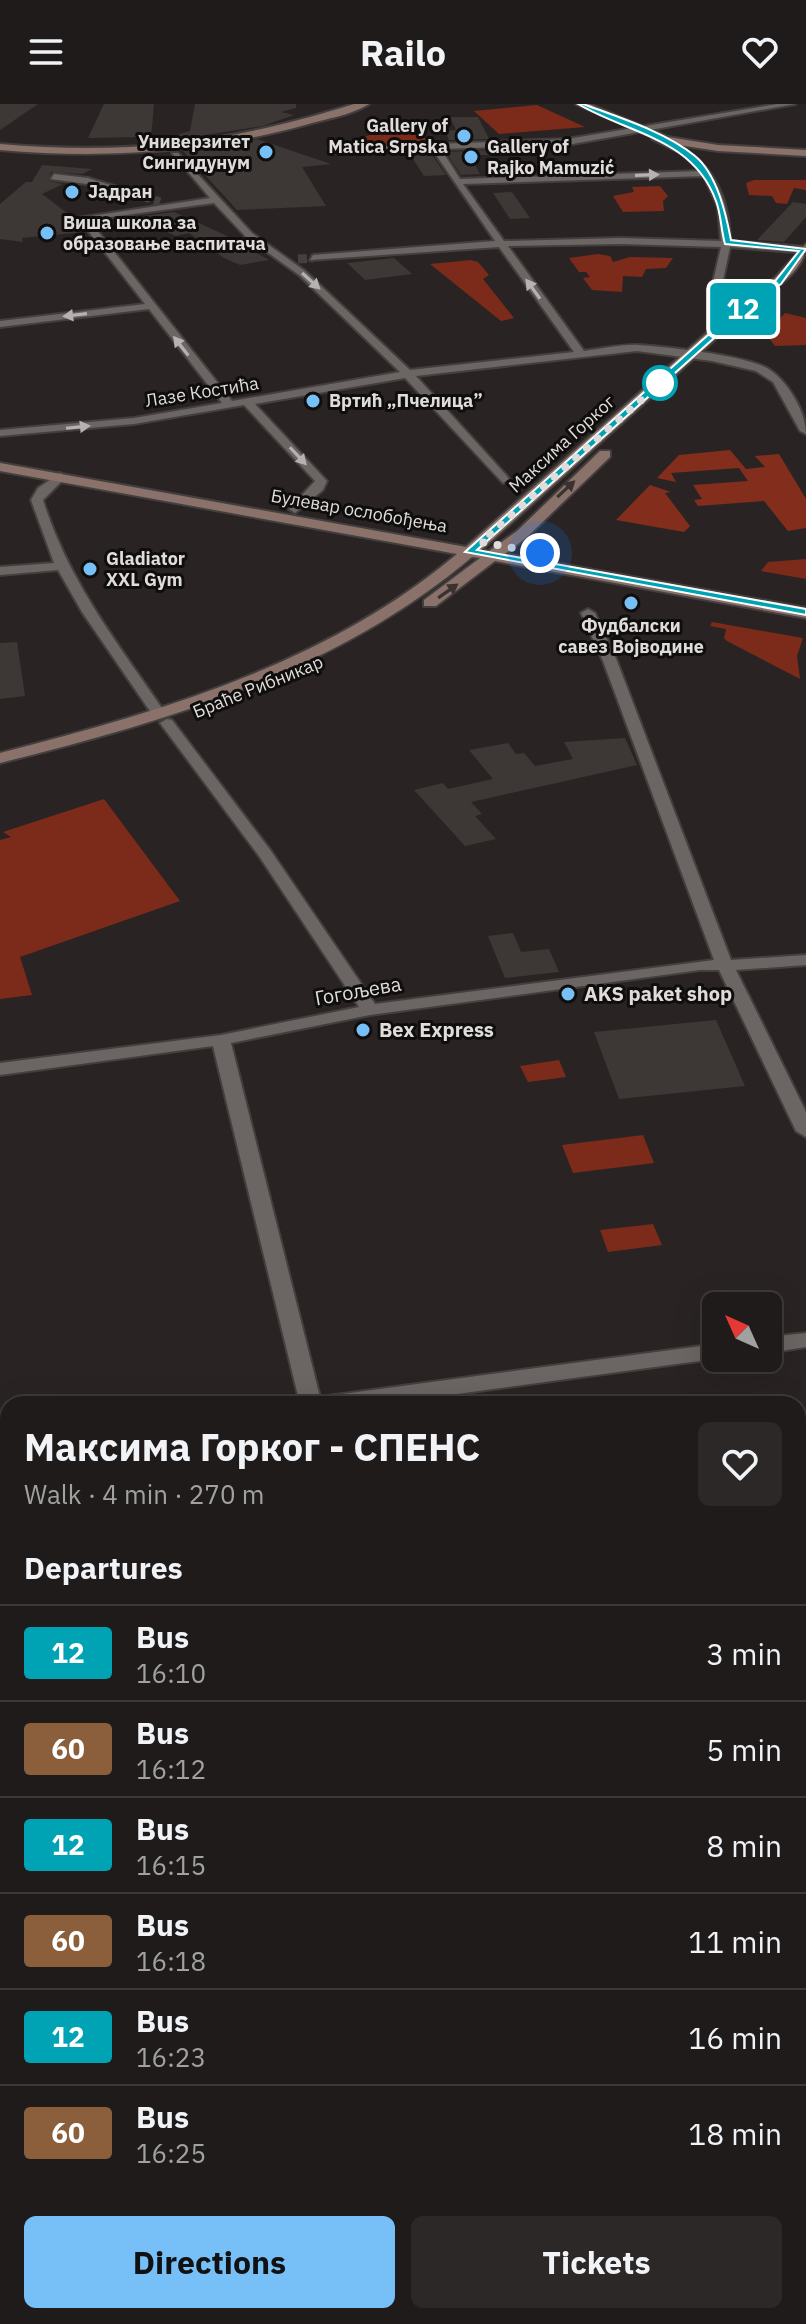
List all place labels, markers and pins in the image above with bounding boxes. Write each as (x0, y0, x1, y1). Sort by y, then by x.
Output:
place label: Gallery of Matica Srpska (328, 114, 448, 158)
marker: Gallery of Matica Srpska (455, 127, 473, 145)
place label: Универзитет Сингидунум (138, 130, 250, 174)
place label: Gallery of Rajko Mamuzić (487, 135, 614, 179)
marker: Универзитет Сингидунум (257, 143, 275, 161)
marker: Gallery of Rajko Mamuzić (462, 148, 480, 166)
place label: Јадран (88, 180, 152, 203)
marker: Јадран (63, 183, 81, 201)
place label: Виша школа за образовање васпитача (63, 211, 266, 255)
marker: Виша школа за образовање васпитача (38, 224, 56, 242)
unlabelled marker (643, 366, 677, 400)
place label: Вртић „Пчелица” (329, 389, 483, 412)
marker: Вртић „Пчелица” (304, 392, 322, 410)
place label: Gladiator XXL Gym (106, 547, 185, 591)
marker: Gladiator XXL Gym (81, 560, 99, 578)
marker: Фудбалски савез Војводине (622, 594, 640, 612)
place label: Фудбалски савез Војводине (558, 614, 704, 658)
place label: AKS paket shop (584, 980, 732, 1007)
marker: AKS paket shop (559, 985, 577, 1003)
place label: Bex Express (379, 1016, 494, 1043)
marker: Bex Express (354, 1021, 372, 1039)

